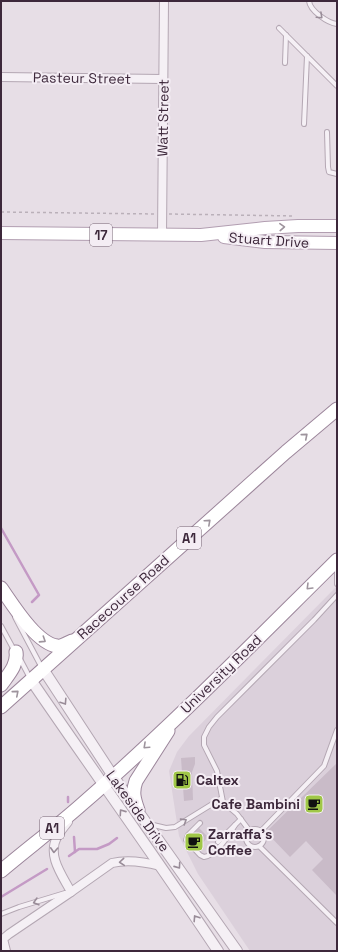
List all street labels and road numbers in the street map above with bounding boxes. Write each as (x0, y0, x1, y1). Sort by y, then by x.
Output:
street label: Pasteur Street (33, 68, 131, 88)
street label: Watt Street (153, 79, 173, 157)
road number: 17 (90, 224, 112, 246)
street label: Stuart Drive (228, 228, 310, 252)
road number: A1 (177, 527, 201, 549)
street label: Racecourse Road (73, 551, 173, 643)
street label: University Road (177, 631, 265, 717)
street label: Lakeside Drive (102, 767, 174, 855)
road number: A1 (40, 817, 64, 839)

